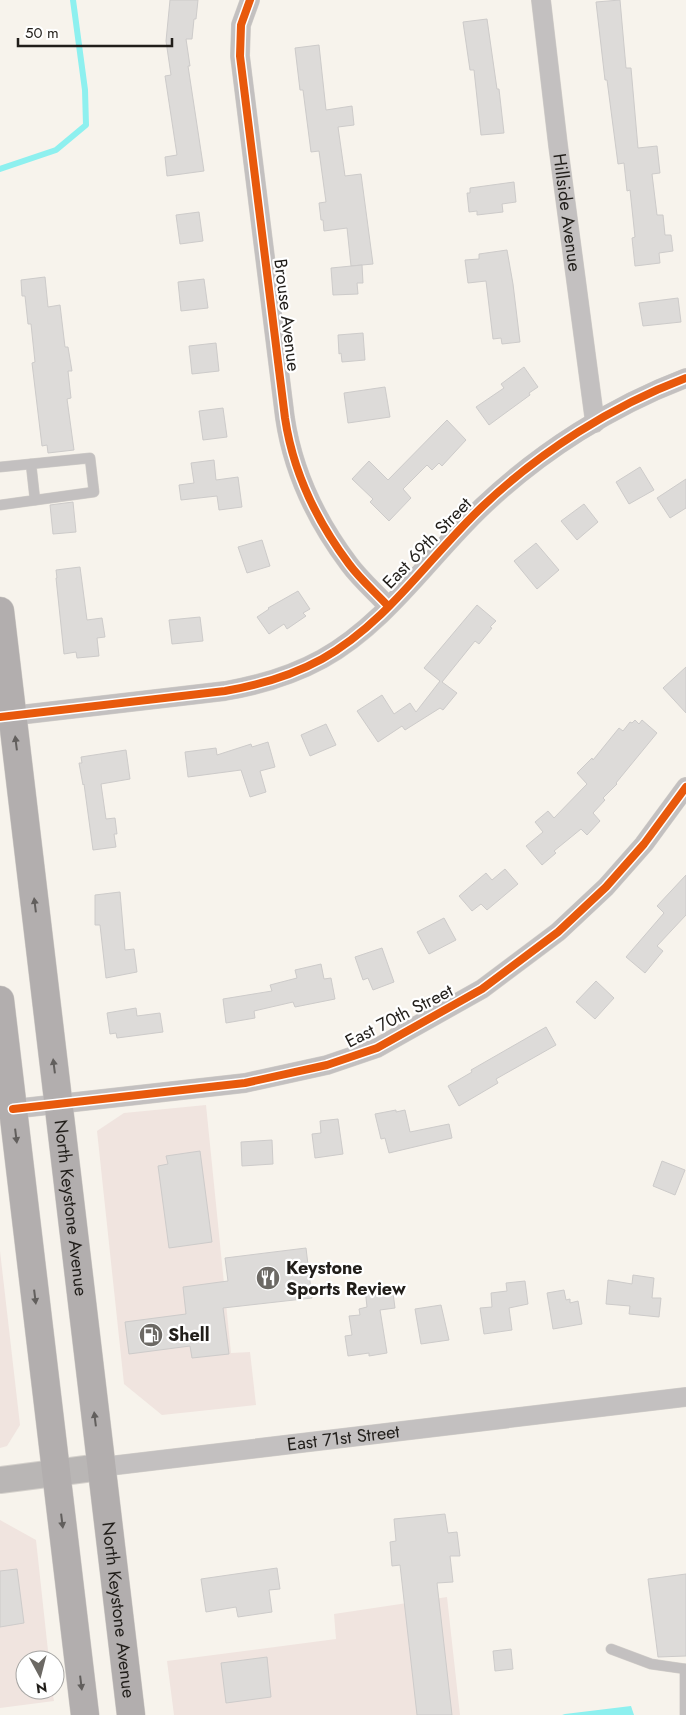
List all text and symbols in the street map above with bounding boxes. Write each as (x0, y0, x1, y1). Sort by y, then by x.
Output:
scale bar (18, 15, 171, 47)
text: 50 m (25, 22, 59, 44)
street label: Hillside Avenue (546, 152, 588, 273)
street label: Brouse Avenue (267, 257, 307, 373)
street label: East 69th Street (377, 491, 478, 595)
one-way arrow (12, 735, 20, 751)
one-way arrow (31, 896, 39, 912)
street label: East 70th Street (341, 977, 458, 1054)
one-way arrow (50, 1058, 58, 1074)
street label: North Keystone Avenue (47, 1118, 94, 1297)
one-way arrow (12, 1128, 20, 1144)
place label: Keystone Sports Review (286, 1255, 406, 1302)
restaurant icon: Keystone Sports Review (255, 1265, 281, 1291)
one-way arrow (31, 1290, 39, 1306)
fuel station icon: Shell (138, 1322, 164, 1348)
place label: Shell (168, 1322, 210, 1348)
one-way arrow (91, 1410, 99, 1426)
street label: East 71st Street (286, 1418, 402, 1458)
one-way arrow (58, 1514, 66, 1530)
street label: North Keystone Avenue (95, 1520, 142, 1700)
north arrow (15, 1650, 65, 1700)
one-way arrow (77, 1675, 85, 1691)
text: N (35, 1677, 48, 1699)

